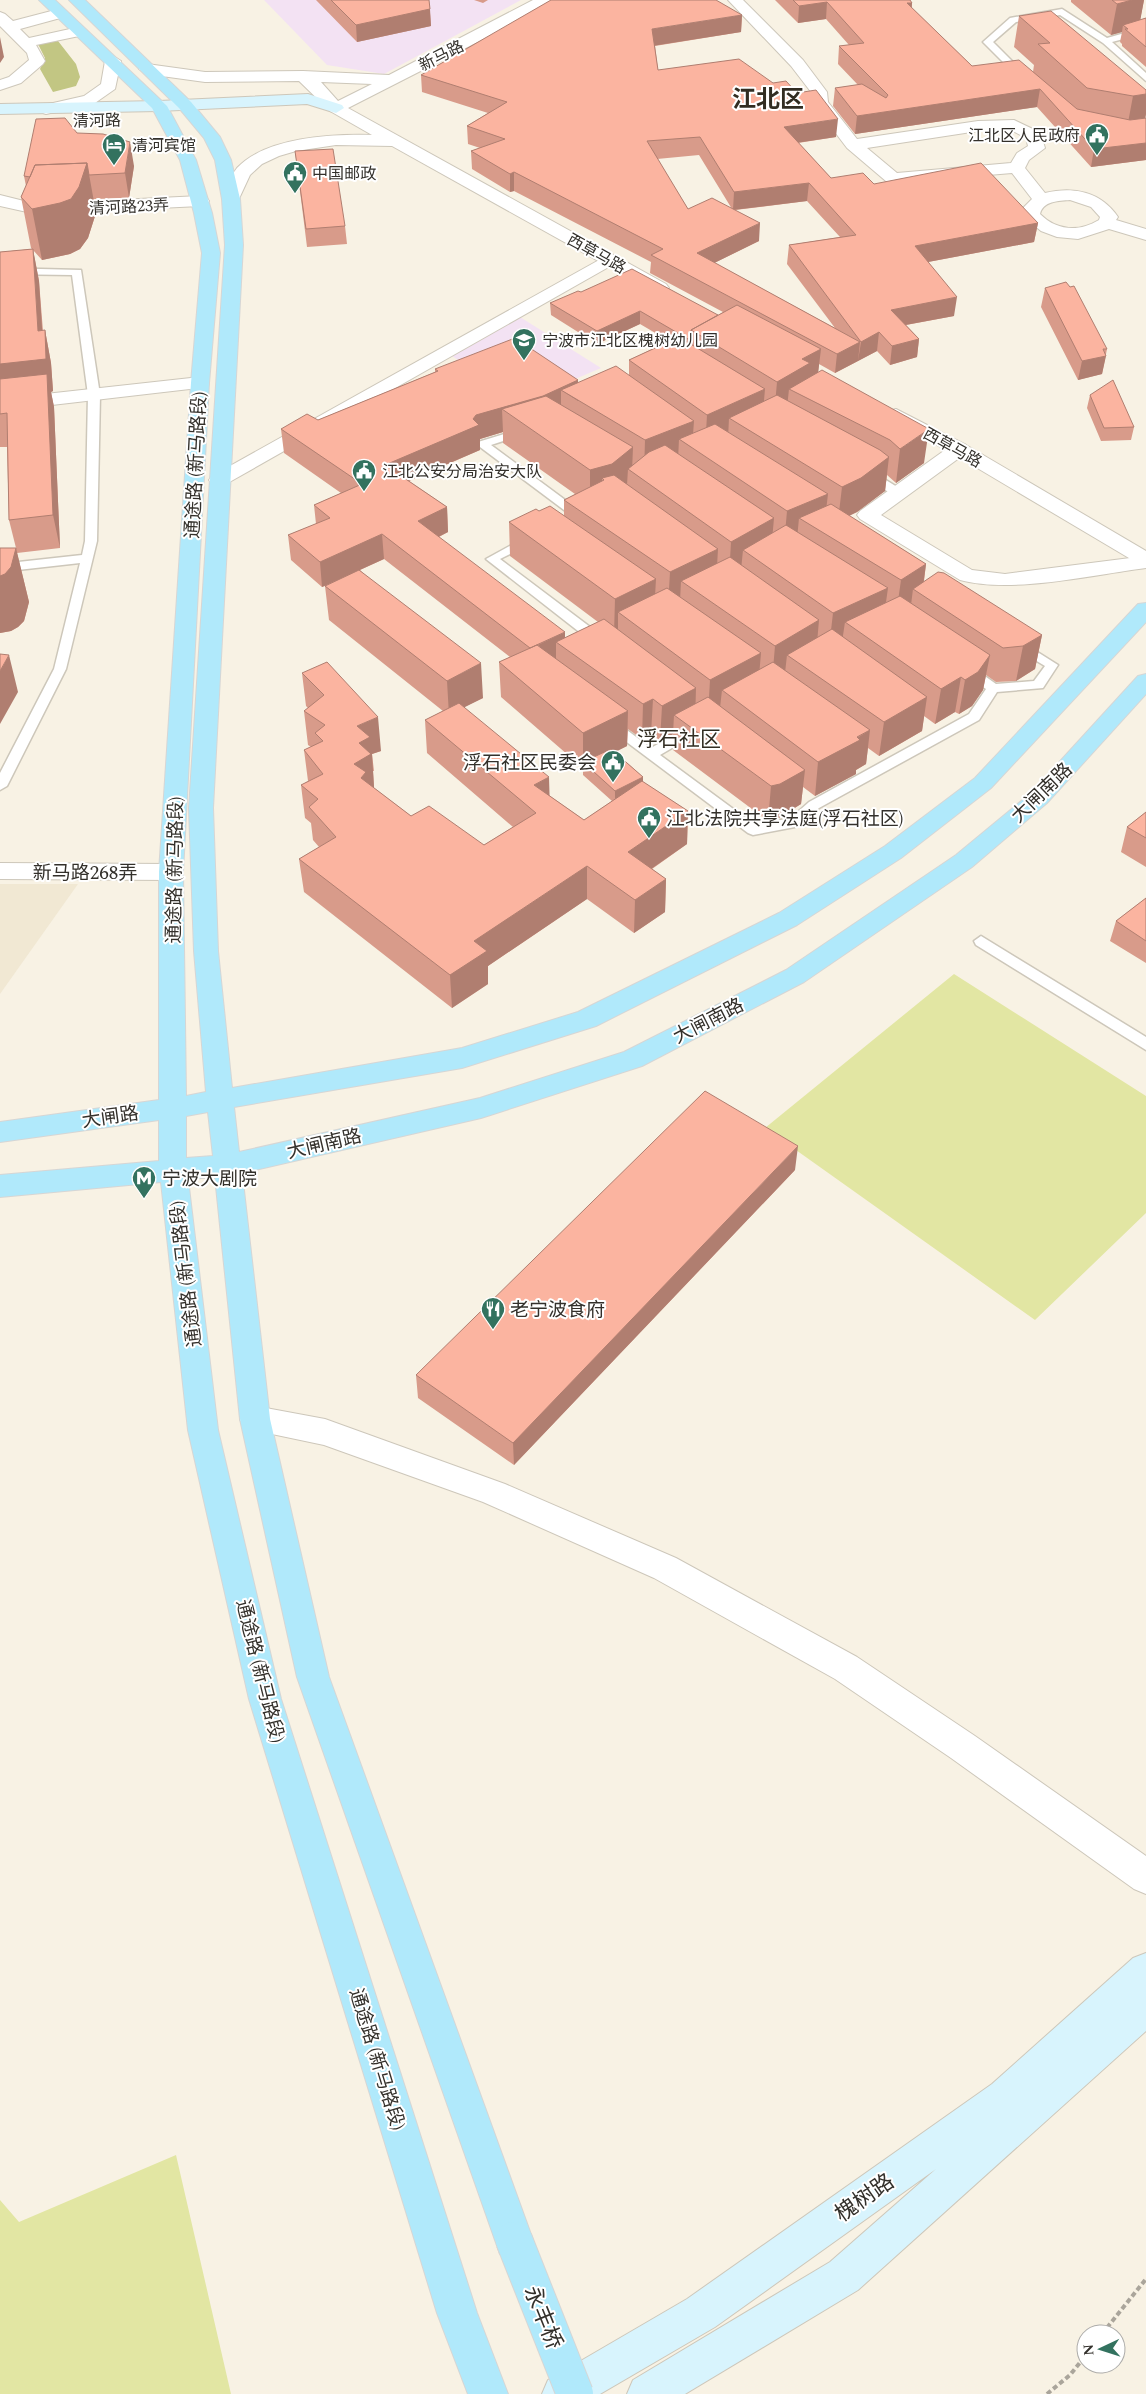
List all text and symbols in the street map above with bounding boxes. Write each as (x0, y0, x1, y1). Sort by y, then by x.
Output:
street label: 新马路 (415, 34, 468, 77)
district label: 江北区 (732, 82, 804, 118)
street label: 清河路 (73, 109, 121, 133)
public building icon: 江北区人民政府 (1084, 122, 1110, 156)
place label: 江北区人民政府 (968, 124, 1080, 148)
hotel icon: 清河宾馆 (101, 132, 127, 166)
place label: 清河宾馆 (132, 134, 196, 158)
public building icon: 中国邮政 (282, 160, 308, 194)
place label: 中国邮政 (312, 162, 376, 186)
street label: 清河路23弄 (88, 193, 170, 221)
street label: 西草马路 (563, 228, 630, 280)
school or university icon: 宁波市江北区槐树幼儿园 (511, 327, 537, 361)
place label: 宁波市江北区槐树幼儿园 (542, 329, 718, 353)
street label: 通途路 (新马路段) (178, 391, 215, 539)
street label: 西草马路 (919, 422, 986, 474)
public building icon: 江北公安分局治安大队 (351, 458, 377, 492)
place label: 江北公安分局治安大队 (382, 460, 542, 484)
district label: 浮石社区 (637, 724, 721, 756)
place label: 浮石社区民委会 (463, 749, 596, 778)
public building icon: 浮石社区民委会 (600, 749, 626, 783)
street label: 大闸南路 (1005, 756, 1079, 830)
street label: 通途路 (新马路段) (160, 796, 191, 944)
public building icon: 江北法院共享法庭(浮石社区) (636, 805, 662, 839)
place label: 江北法院共享法庭(浮石社区) (666, 805, 904, 834)
street label: 新马路268弄 (33, 859, 137, 888)
street label: 大闸南路 (668, 991, 749, 1052)
street label: 大闸路 (80, 1099, 140, 1136)
street label: 大闸南路 (284, 1122, 365, 1167)
metro station icon: 宁波大剧院 (131, 1165, 157, 1199)
place label: 宁波大剧院 (162, 1165, 257, 1194)
street label: 通途路 (新马路段) (163, 1199, 210, 1349)
restaurant icon: 老宁波食府 (480, 1296, 506, 1330)
place label: 老宁波食府 (510, 1296, 605, 1325)
street label: 通途路 (新马路段) (228, 1596, 291, 1746)
street label: 通途路 (新马路段) (341, 1985, 412, 2134)
street label: 槐树路 (828, 2166, 901, 2231)
street label: 永丰桥 (515, 2281, 570, 2354)
north arrow (1076, 2324, 1126, 2374)
text: N (1078, 2343, 1099, 2356)

